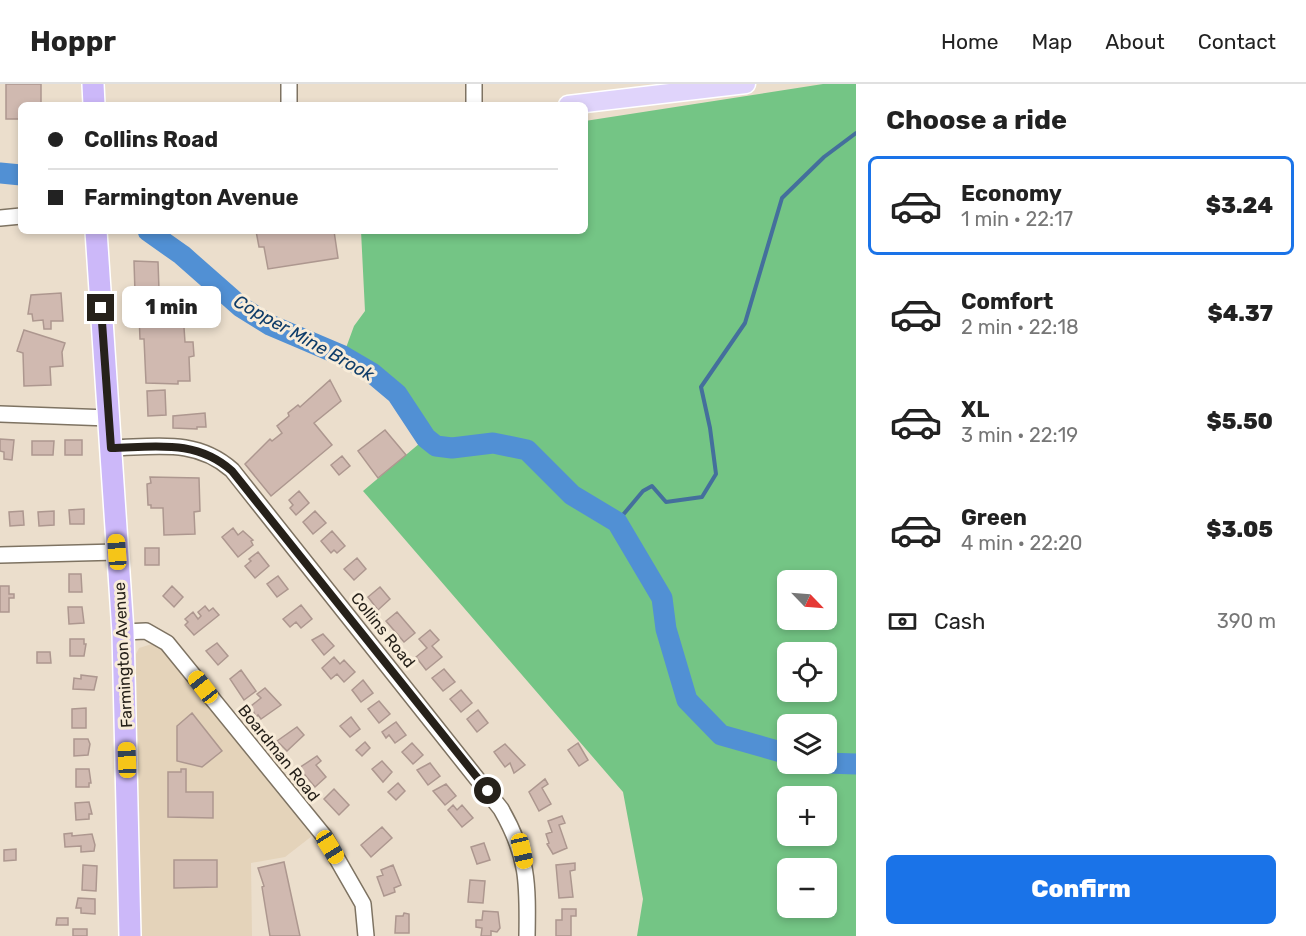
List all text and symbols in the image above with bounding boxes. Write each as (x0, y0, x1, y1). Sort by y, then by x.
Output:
text: Hoppr (30, 25, 116, 58)
text: Home (941, 29, 998, 54)
text: Map (1031, 29, 1072, 54)
text: About (1105, 29, 1165, 54)
text: Contact (1198, 29, 1276, 54)
text: Choose a ride (886, 104, 1067, 136)
text: Collins Road (84, 126, 218, 153)
icon: car (889, 179, 943, 233)
text: Economy (961, 180, 1062, 207)
text: Farmington Avenue (84, 184, 299, 211)
text: $3.24 (1206, 192, 1273, 219)
text: 1 min · 22:17 (961, 207, 1073, 231)
callout: 1 min (122, 287, 221, 329)
icon: car (889, 287, 943, 341)
text: Comfort (961, 288, 1053, 315)
water label: Copper Mine Brook (230, 290, 379, 386)
route end (87, 294, 114, 321)
text: 1 min (145, 295, 198, 319)
text: $4.37 (1208, 300, 1273, 327)
text: 2 min · 22:18 (961, 315, 1079, 339)
icon: car (889, 395, 943, 449)
text: XL (961, 396, 989, 423)
text: $5.50 (1207, 408, 1273, 435)
text: 3 min · 22:19 (961, 423, 1078, 447)
icon: car (889, 503, 943, 557)
text: Green (961, 504, 1027, 531)
text: $3.05 (1206, 516, 1273, 543)
text: 4 min · 22:20 (961, 531, 1083, 555)
car (107, 533, 127, 571)
north arrow (777, 570, 837, 630)
map controls (777, 570, 837, 918)
street label: Farmington Avenue (110, 582, 136, 728)
street label: Collins Road (347, 589, 419, 671)
icon: cash (886, 605, 919, 638)
text: Cash (934, 608, 985, 635)
text: 390 m (1217, 609, 1276, 633)
button: locate (777, 642, 837, 702)
car (185, 667, 221, 707)
street label: Boardman Road (234, 701, 324, 805)
button: layers (777, 714, 837, 774)
car (117, 742, 137, 778)
route start (474, 777, 501, 804)
button: + (777, 786, 837, 846)
car (313, 827, 347, 867)
car (509, 831, 535, 871)
button: Confirm (886, 855, 1276, 924)
button: − (777, 858, 837, 918)

